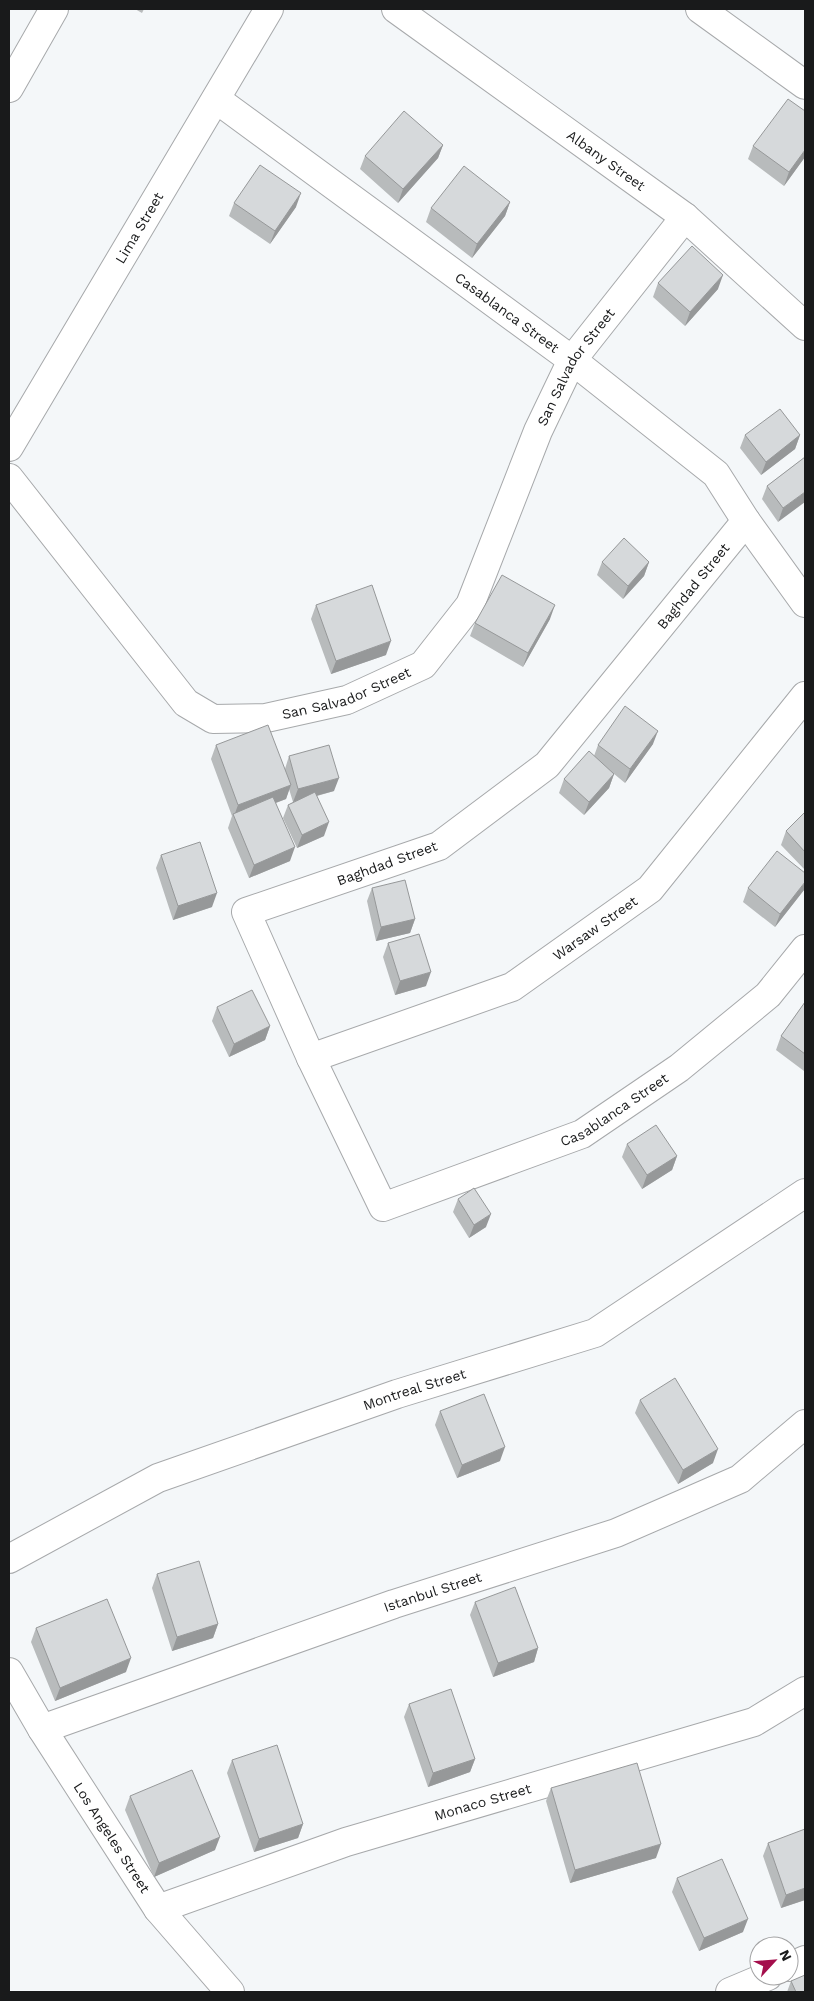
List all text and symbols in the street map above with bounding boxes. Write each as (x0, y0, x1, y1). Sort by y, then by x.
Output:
street label: Albany Street (564, 127, 649, 194)
street label: Lima Street (112, 189, 167, 266)
street label: Casablanca Street (452, 269, 562, 356)
street label: San Salvador Street (534, 305, 618, 428)
street label: Baghdad Street (654, 540, 733, 632)
street label: San Salvador Street (280, 664, 413, 722)
street label: Baghdad Street (335, 837, 439, 889)
street label: Warsaw Street (550, 893, 640, 963)
street label: Casablanca Street (558, 1070, 671, 1149)
street label: Montreal Street (361, 1365, 468, 1413)
street label: Istanbul Street (381, 1568, 484, 1615)
street label: Los Angeles Street (70, 1779, 154, 1896)
street label: Monaco Street (432, 1780, 533, 1824)
north arrow (749, 1936, 799, 1986)
text: N (776, 1947, 795, 1963)

